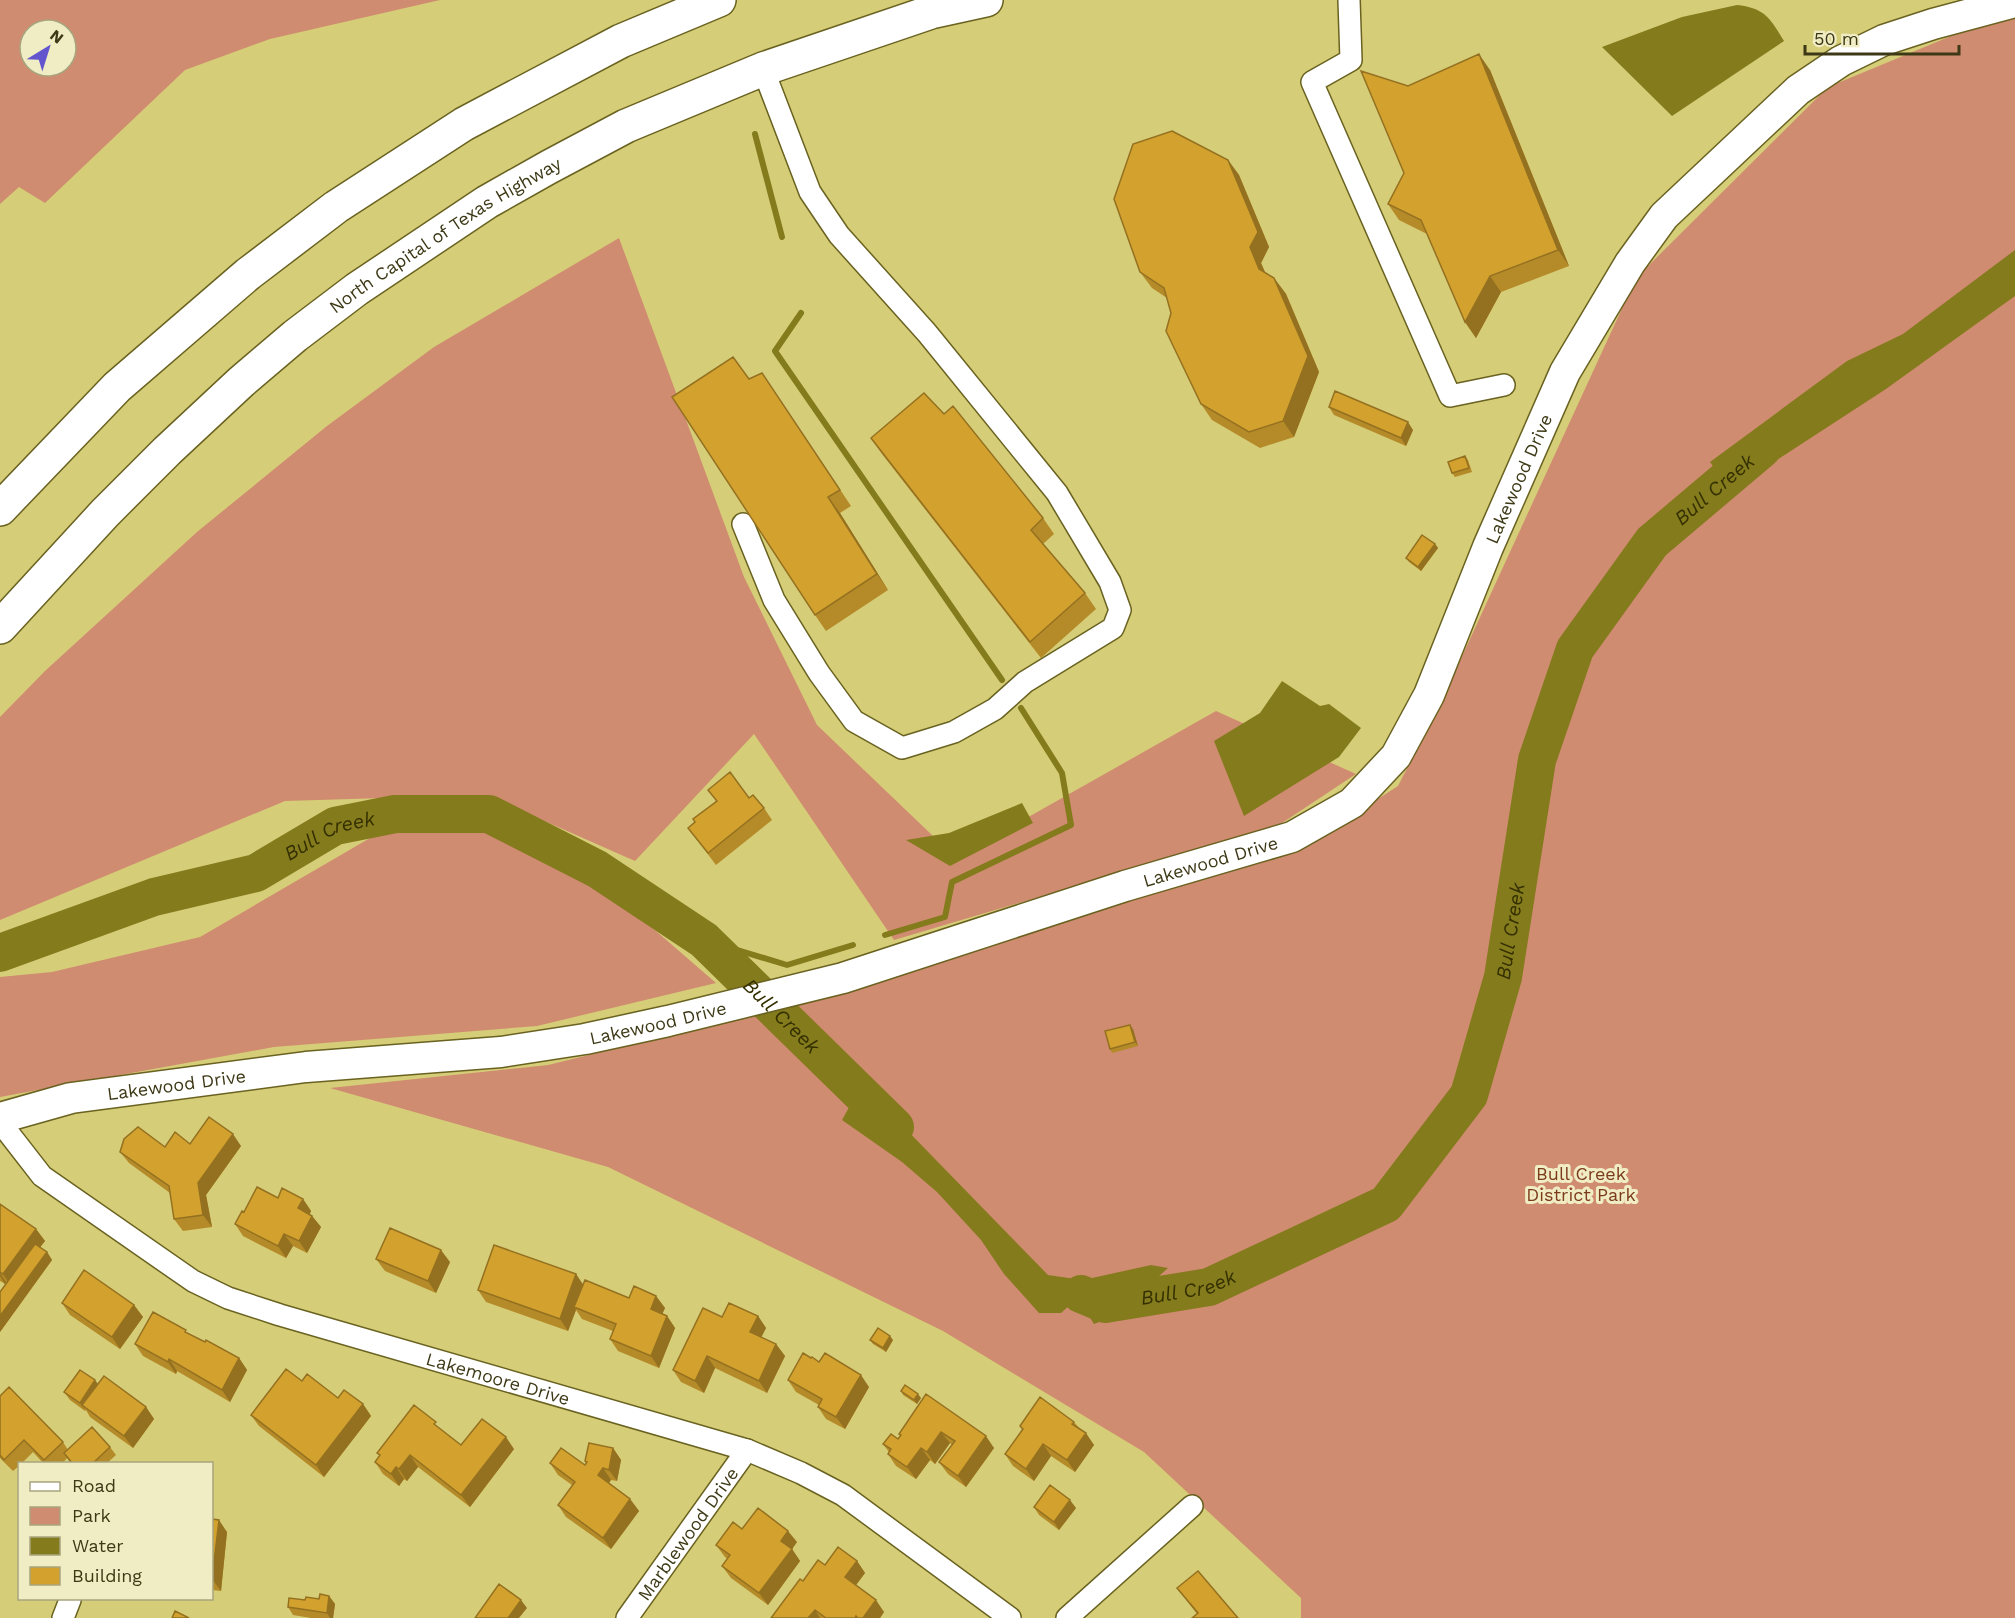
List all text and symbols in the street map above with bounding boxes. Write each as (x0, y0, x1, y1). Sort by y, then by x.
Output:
north arrow (18, 18, 78, 78)
scale bar (1805, 18, 1960, 56)
text: N (46, 25, 67, 48)
text: 50 m (1814, 28, 1859, 49)
street label: North Capital of Texas Highway (325, 152, 565, 317)
street label: Lakewood Drive (1480, 410, 1556, 547)
water label: Bull Creek (1669, 448, 1760, 530)
water label: Bull Creek (280, 806, 378, 866)
street label: Lakewood Drive (1140, 831, 1280, 891)
water label: Bull Creek (1491, 880, 1530, 981)
water label: Bull Creek (738, 973, 826, 1060)
street label: Lakewood Drive (587, 997, 728, 1048)
street label: Lakewood Drive (106, 1065, 247, 1104)
park label: Bull Creek District Park (1526, 1163, 1636, 1205)
water label: Bull Creek (1139, 1264, 1241, 1310)
street label: Lakemoore Drive (424, 1347, 572, 1409)
legend (18, 1462, 213, 1600)
street label: Marblewood Drive (633, 1463, 742, 1604)
text: Road (72, 1475, 116, 1496)
text: Park (72, 1505, 111, 1526)
text: Water (72, 1535, 124, 1556)
text: Building (72, 1565, 142, 1586)

